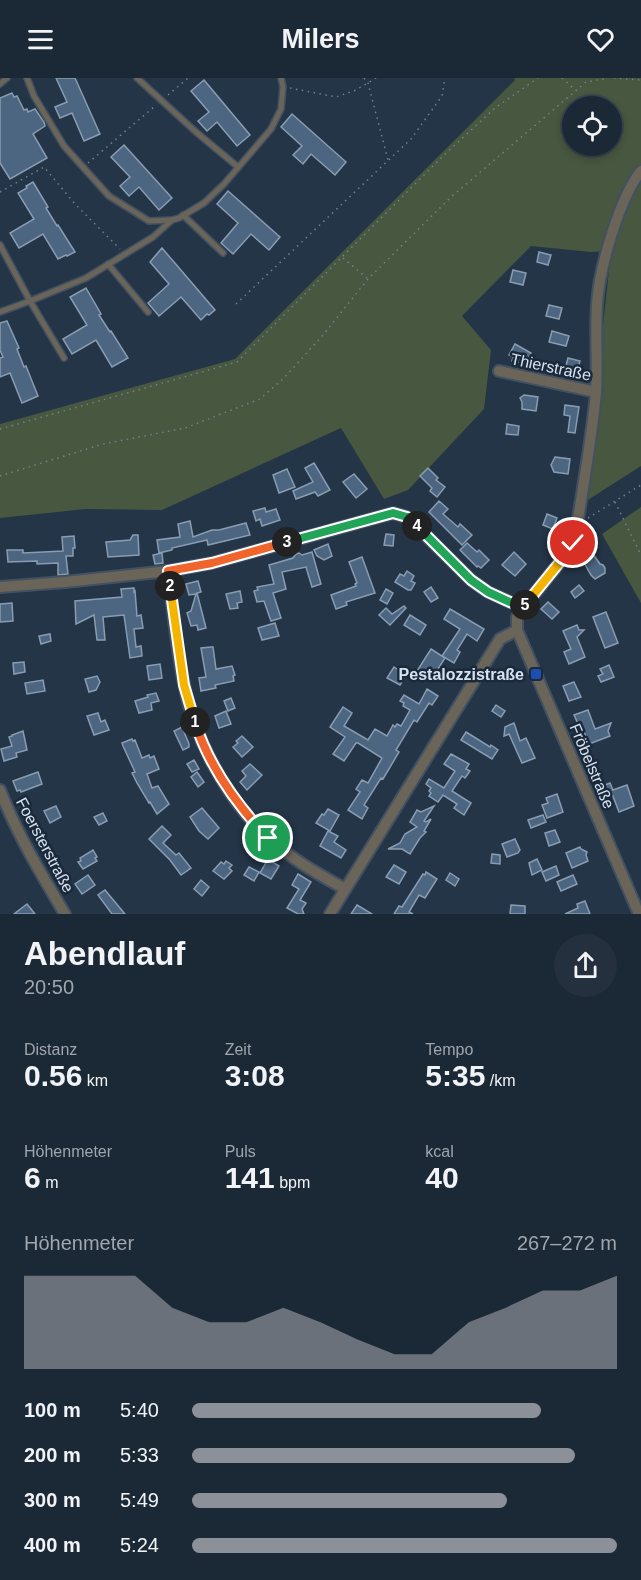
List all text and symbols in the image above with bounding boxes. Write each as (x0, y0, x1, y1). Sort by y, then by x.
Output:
icon: menu (24, 23, 57, 56)
icon: heart (584, 23, 617, 56)
text: Milers (281, 24, 360, 54)
map controls (562, 96, 622, 156)
button: locate (562, 96, 622, 156)
street label: Thierstraße (509, 350, 593, 384)
pin: 4 (402, 511, 432, 541)
text: 4 (413, 517, 421, 534)
pin (547, 517, 598, 568)
icon: check (556, 526, 589, 559)
pin: 3 (272, 527, 302, 557)
text: 3 (283, 533, 291, 550)
pin: 2 (155, 571, 185, 601)
text: 2 (166, 577, 174, 594)
pin: 5 (510, 590, 540, 620)
text: 5 (521, 596, 529, 613)
place label: Pestalozzistraße (399, 666, 524, 683)
marker: Pestalozzistraße (529, 667, 543, 681)
pin: 1 (180, 707, 210, 737)
text: 1 (191, 713, 199, 730)
street label: Fröbelstraße (566, 721, 618, 811)
street label: Foersterstraße (13, 795, 77, 895)
pin (242, 812, 293, 863)
icon: arrive (251, 821, 284, 854)
button: share (554, 934, 617, 997)
text: Abendlauf (24, 935, 185, 972)
text: 20:50 (24, 976, 74, 998)
text: Distanz (24, 1041, 77, 1058)
text: Zeit (225, 1041, 251, 1058)
text: Tempo (425, 1041, 473, 1058)
text: 0.56 (24, 1059, 82, 1092)
text: 3:08 (225, 1059, 285, 1092)
text: 5:35 (425, 1059, 485, 1092)
text: km (82, 1072, 108, 1089)
text: /km (485, 1072, 516, 1089)
text: Höhenmeter (24, 1143, 112, 1160)
text: Puls (225, 1143, 256, 1160)
text: kcal (425, 1143, 454, 1160)
text: 6 (24, 1161, 41, 1194)
text: 141 (225, 1161, 275, 1194)
text: 40 (425, 1161, 459, 1194)
text: m (41, 1174, 58, 1191)
text: bpm (275, 1174, 310, 1191)
text: Höhenmeter (24, 1232, 134, 1254)
text: 267–272 m (517, 1232, 617, 1254)
text: 100 m (24, 1399, 81, 1421)
text: 5:40 (120, 1399, 159, 1421)
text: 200 m (24, 1444, 81, 1466)
text: 5:33 (120, 1444, 159, 1466)
text: 300 m (24, 1489, 81, 1511)
text: 5:49 (120, 1489, 159, 1511)
text: 400 m (24, 1534, 81, 1556)
text: 5:24 (120, 1534, 159, 1556)

